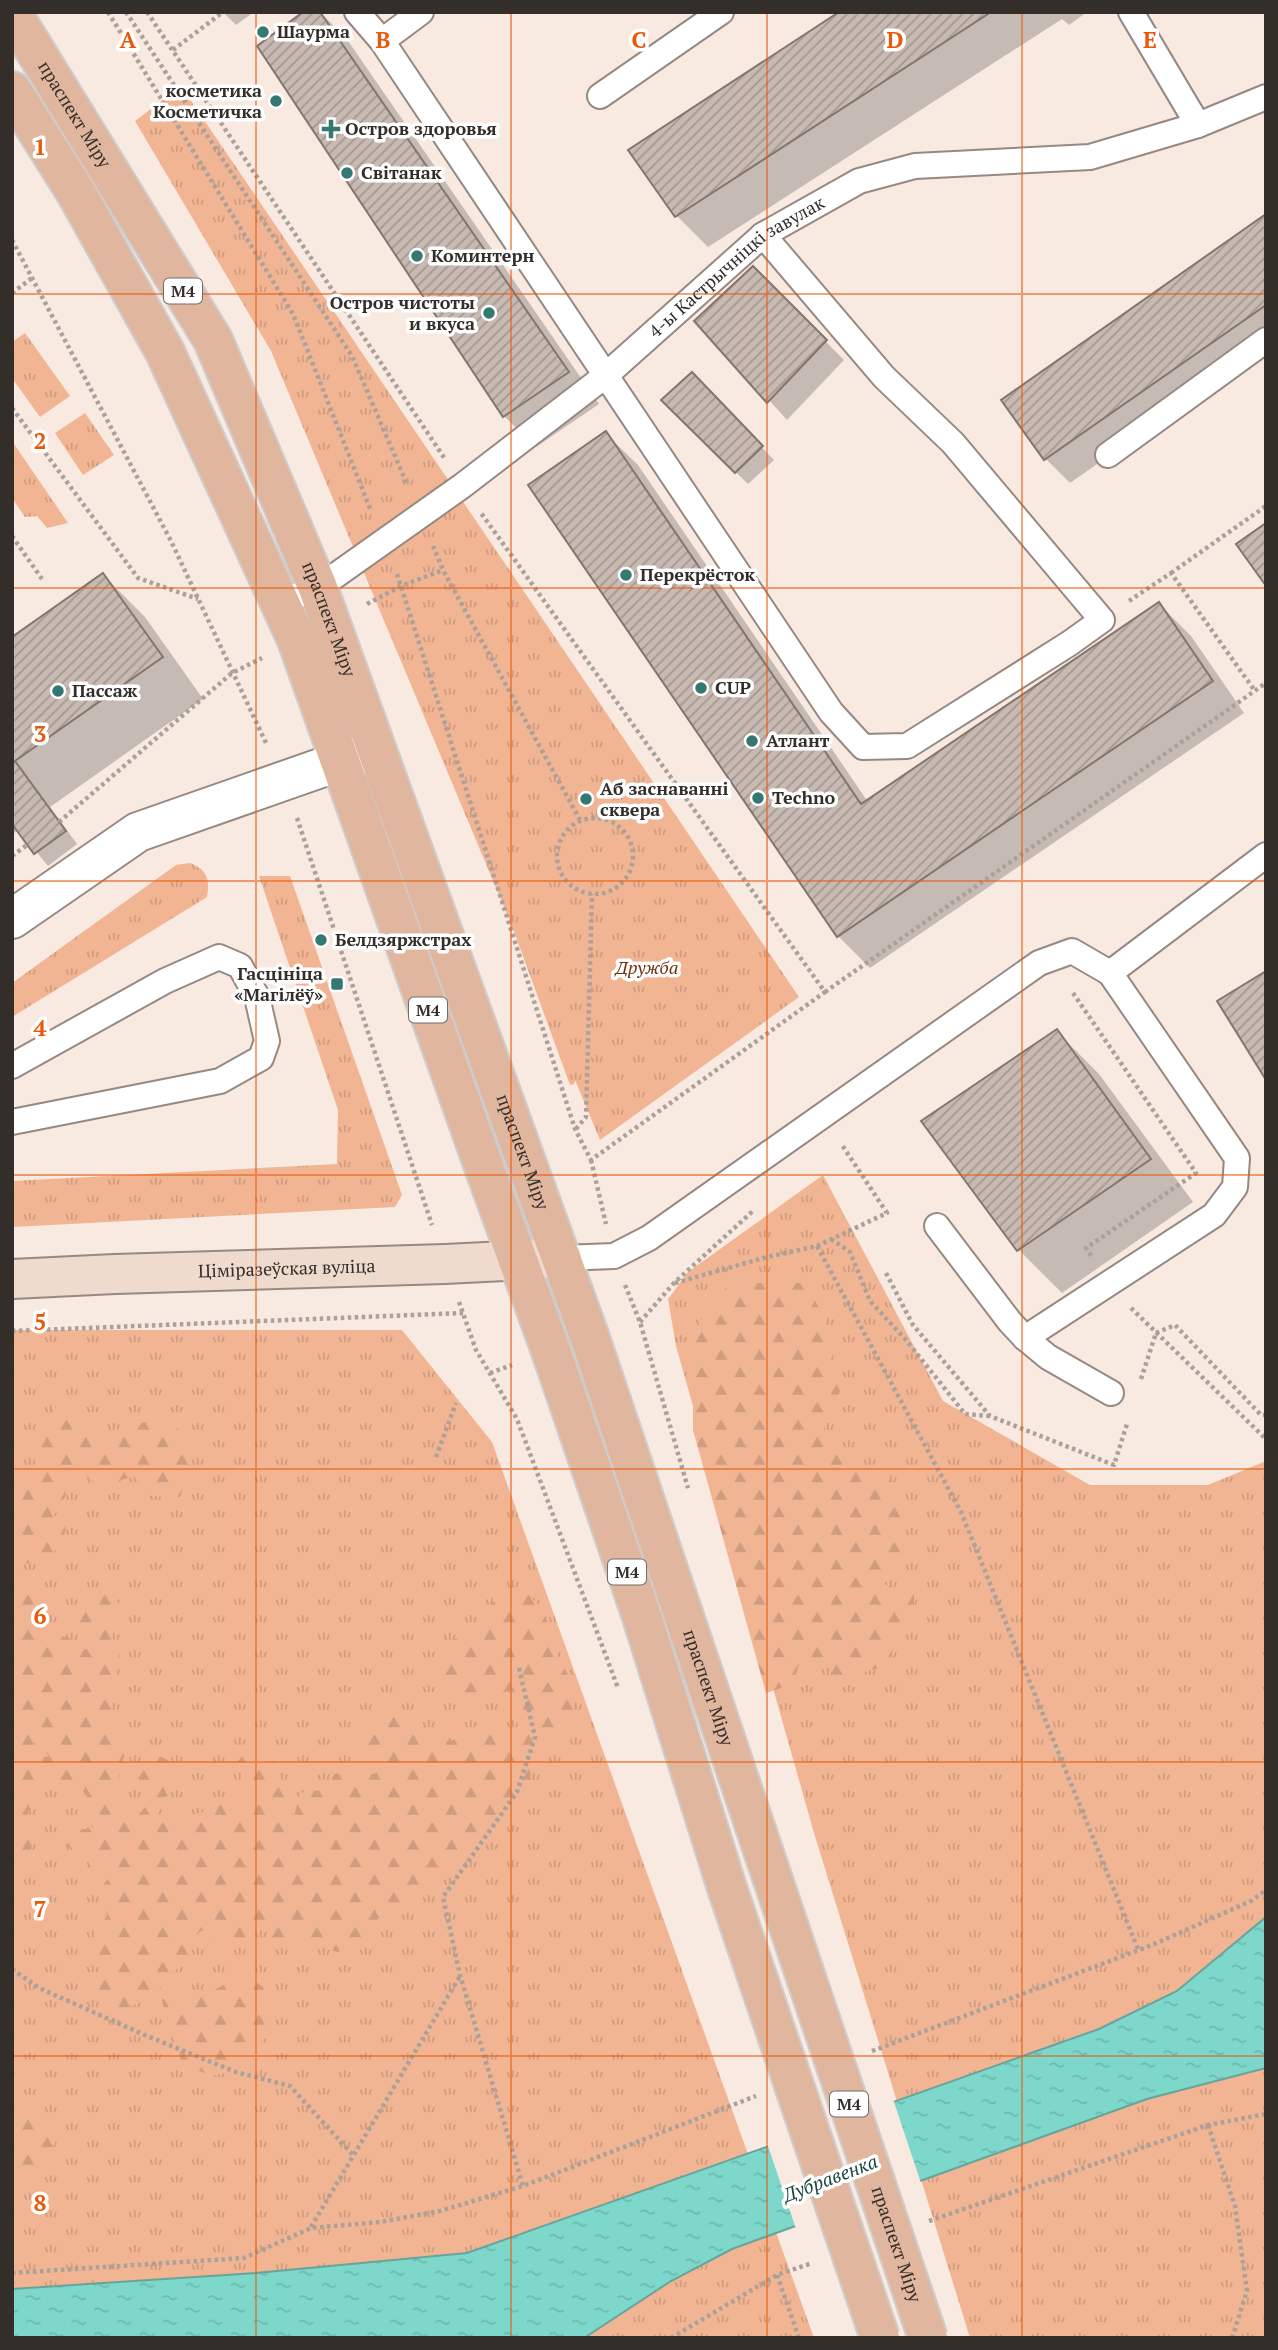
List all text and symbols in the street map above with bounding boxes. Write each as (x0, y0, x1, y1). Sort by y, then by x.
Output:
place label: Шаурма (277, 19, 350, 43)
text: A (120, 24, 137, 55)
marker: Шаурма (255, 24, 271, 40)
text: B (376, 24, 391, 55)
text: C (632, 24, 647, 55)
text: D (887, 24, 904, 55)
text: E (1143, 24, 1157, 55)
street label: праспект Міру (33, 56, 118, 173)
place label: косметика Косметичка (153, 78, 262, 123)
marker: косметика Косметичка (268, 93, 284, 109)
place label: Остров здоровья (345, 116, 497, 140)
marker: Остров здоровья (323, 121, 339, 137)
text: 1 (34, 131, 47, 162)
place label: Світанак (361, 160, 442, 184)
marker: Світанак (339, 165, 355, 181)
street label: 4-ы Кастрычніцкі завулак (643, 190, 829, 342)
place label: Коминтерн (431, 243, 534, 267)
marker: Коминтерн (409, 248, 425, 264)
road number: М4 (164, 278, 202, 304)
place label: Остров чистоты и вкуса (330, 290, 475, 335)
marker: Остров чистоты и вкуса (481, 305, 497, 321)
text: 2 (34, 425, 47, 456)
street label: праспект Міру (297, 557, 362, 681)
place label: Перекрёсток (640, 562, 755, 586)
marker: Перекрёсток (618, 567, 634, 583)
place label: CUP (715, 675, 752, 699)
place label: Пассаж (72, 678, 138, 702)
marker: CUP (693, 680, 709, 696)
marker: Пассаж (50, 683, 66, 699)
text: 3 (34, 718, 47, 749)
place label: Атлант (766, 728, 830, 752)
marker: Атлант (744, 733, 760, 749)
place label: Аб заснаванні сквера (600, 776, 728, 821)
place label: Techno (772, 785, 836, 809)
marker: Techno (750, 790, 766, 806)
marker: Аб заснаванні сквера (578, 791, 594, 807)
place label: Белдзяржстрах (335, 927, 471, 951)
marker: Белдзяржстрах (313, 932, 329, 948)
park label: Дружба (614, 955, 678, 979)
place label: Гасцініца «Магілёў» (234, 961, 323, 1006)
marker: Гасцініца «Магілёў» (329, 976, 345, 992)
road number: М4 (409, 998, 447, 1022)
text: 4 (34, 1012, 47, 1043)
street label: праспект Міру (491, 1090, 556, 1214)
street label: Ціміразеўская вуліца (198, 1253, 376, 1282)
text: 5 (34, 1306, 47, 1337)
road number: М4 (608, 1560, 646, 1584)
text: 6 (34, 1600, 47, 1631)
street label: праспект Міру (678, 1626, 740, 1749)
text: 7 (34, 1893, 47, 1924)
road number: М4 (830, 2092, 868, 2116)
water label: Дубравенка (777, 2148, 881, 2208)
street label: праспект Міру (866, 2183, 928, 2306)
text: 8 (34, 2187, 47, 2218)

